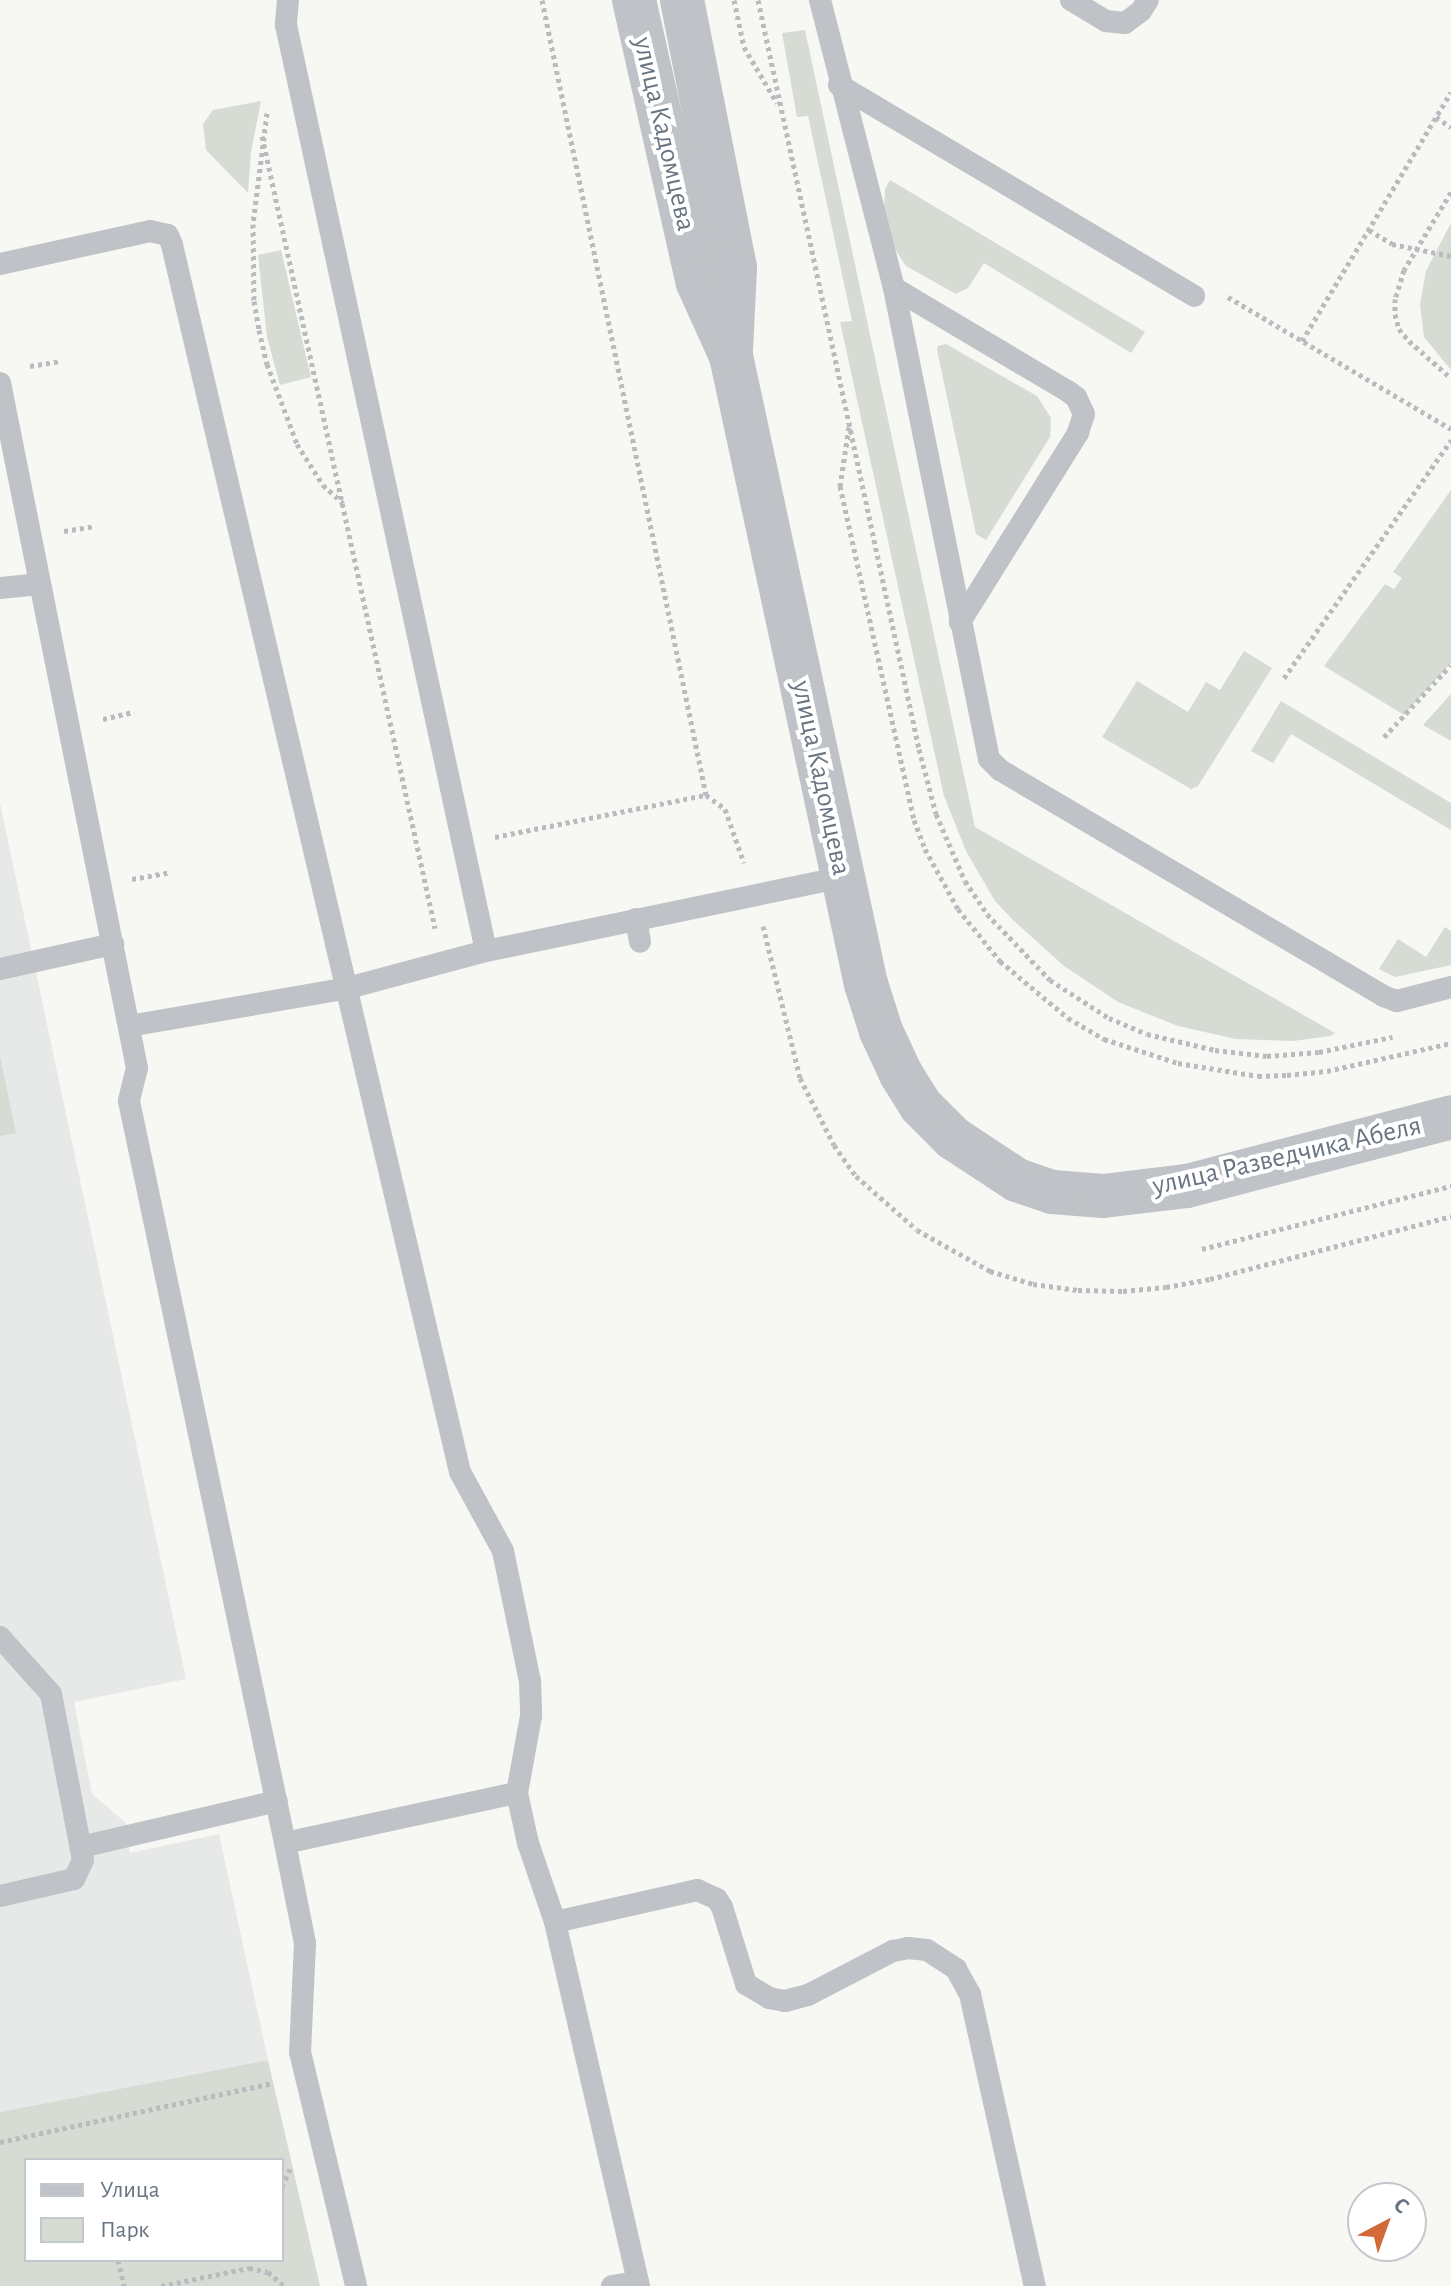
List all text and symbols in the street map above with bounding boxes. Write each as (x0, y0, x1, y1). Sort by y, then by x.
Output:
street label: улица Кадомцева (625, 34, 703, 234)
street label: улица Кадомцева (784, 678, 858, 878)
street label: улица Разведчика Абеля (1149, 1109, 1425, 1203)
legend (24, 2158, 284, 2262)
text: Улица (100, 2178, 160, 2202)
north arrow (1347, 2182, 1427, 2262)
text: С (1390, 2193, 1413, 2218)
text: Парк (100, 2218, 149, 2242)

